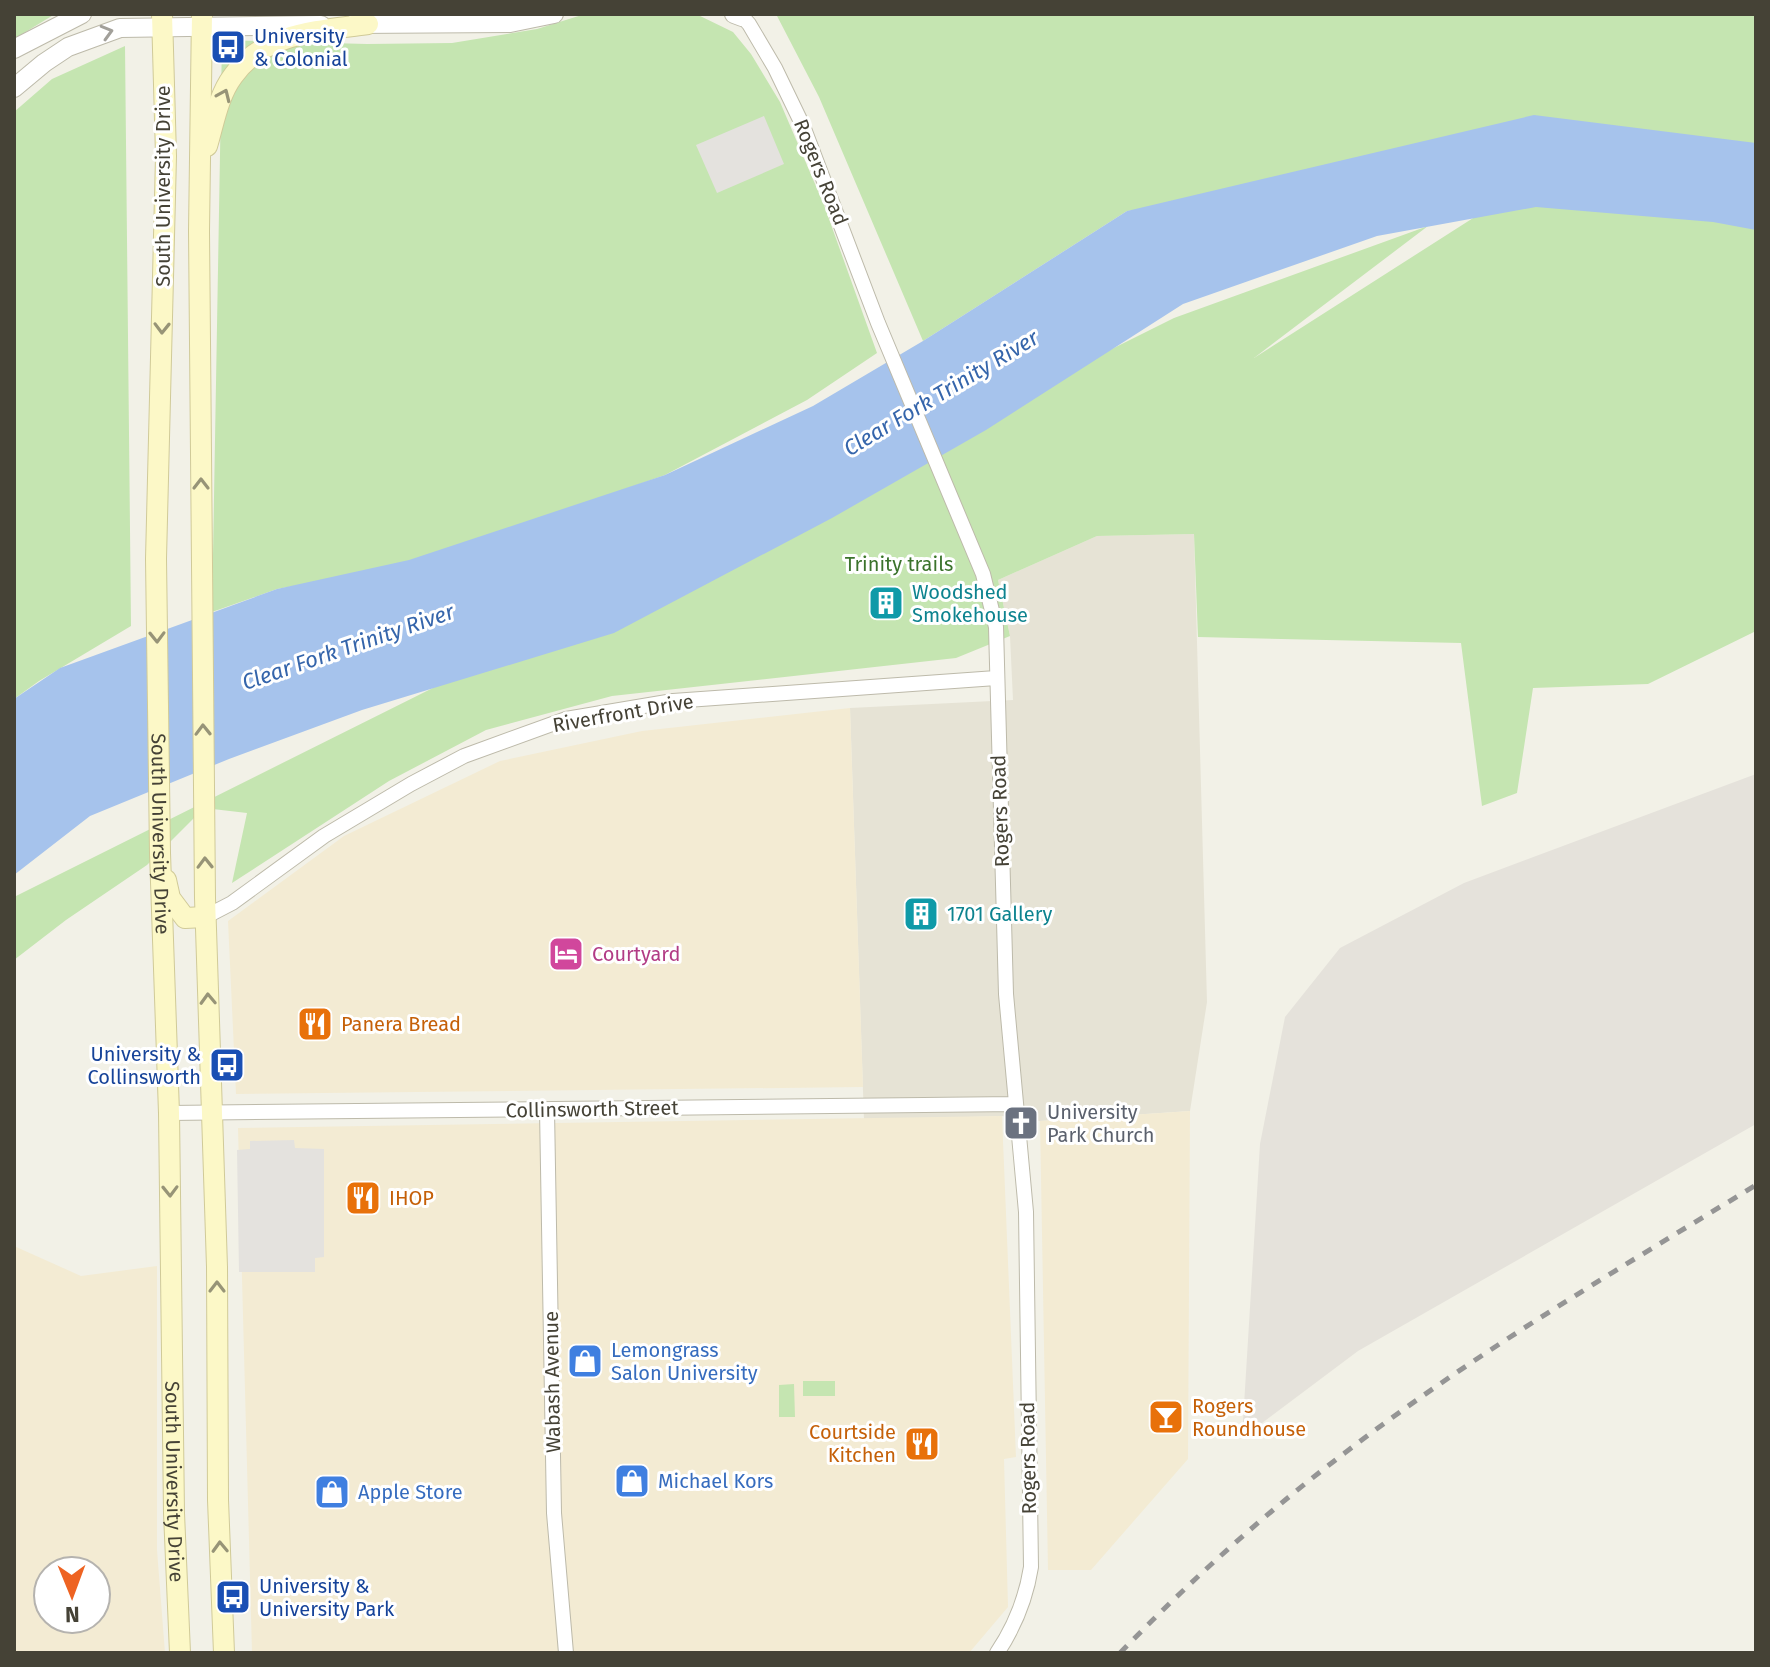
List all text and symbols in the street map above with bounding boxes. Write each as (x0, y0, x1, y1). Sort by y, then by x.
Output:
place label: University & Colonial (254, 24, 348, 71)
one-way arrow (100, 25, 113, 41)
bus stop icon: University & Colonial (209, 28, 247, 66)
street label: South University Drive (151, 85, 175, 287)
one-way arrow (214, 88, 230, 103)
street label: Rogers Road (789, 115, 853, 229)
one-way arrow (153, 322, 171, 335)
water label: Clear Fork Trinity River (839, 324, 1044, 462)
one-way arrow (192, 477, 210, 490)
park label: Trinity trails (845, 552, 953, 576)
place label: Woodshed Smokehouse (912, 580, 1028, 627)
building icon: Woodshed Smokehouse (867, 584, 905, 622)
water label: Clear Fork Trinity River (238, 598, 458, 696)
one-way arrow (148, 631, 166, 644)
street label: Riverfront Drive (551, 689, 695, 737)
one-way arrow (194, 723, 212, 736)
street label: South University Drive (146, 733, 175, 935)
street label: Rogers Road (986, 754, 1014, 868)
one-way arrow (196, 856, 213, 869)
building icon: 1701 Gallery (902, 895, 940, 933)
place label: 1701 Gallery (947, 902, 1052, 926)
hotel icon: Courtyard (547, 935, 585, 973)
place label: Courtyard (592, 942, 680, 966)
one-way arrow (200, 992, 217, 1005)
restaurant icon: Panera Bread (296, 1005, 334, 1043)
place label: Panera Bread (341, 1012, 461, 1036)
place label: University & Collinsworth (88, 1042, 201, 1089)
bus stop icon: University & Collinsworth (208, 1046, 246, 1084)
street label: Collinsworth Street (505, 1095, 679, 1123)
place label: University Park Church (1047, 1100, 1154, 1147)
church icon: University Park Church (1002, 1104, 1040, 1142)
restaurant icon: IHOP (344, 1179, 382, 1217)
one-way arrow (162, 1185, 179, 1198)
place label: IHOP (389, 1186, 434, 1210)
one-way arrow (208, 1280, 226, 1293)
street label: Wabash Avenue (539, 1311, 565, 1453)
place label: Lemongrass Salon University (611, 1338, 758, 1385)
shop icon: Lemongrass Salon University (566, 1342, 604, 1380)
street label: South University Drive (160, 1381, 189, 1583)
place label: Rogers Roundhouse (1192, 1394, 1306, 1441)
bar icon: Rogers Roundhouse (1147, 1398, 1185, 1436)
street label: Rogers Road (1015, 1401, 1041, 1515)
place label: Courtside Kitchen (809, 1420, 896, 1467)
restaurant icon: Courtside Kitchen (903, 1425, 941, 1463)
shop icon: Michael Kors (613, 1462, 651, 1500)
place label: Michael Kors (658, 1469, 773, 1493)
shop icon: Apple Store (313, 1473, 351, 1511)
place label: Apple Store (358, 1480, 463, 1504)
one-way arrow (211, 1540, 228, 1553)
north arrow (32, 1555, 112, 1635)
place label: University & University Park (259, 1574, 395, 1621)
bus stop icon: University & University Park (214, 1578, 252, 1616)
text: N (65, 1601, 80, 1628)

